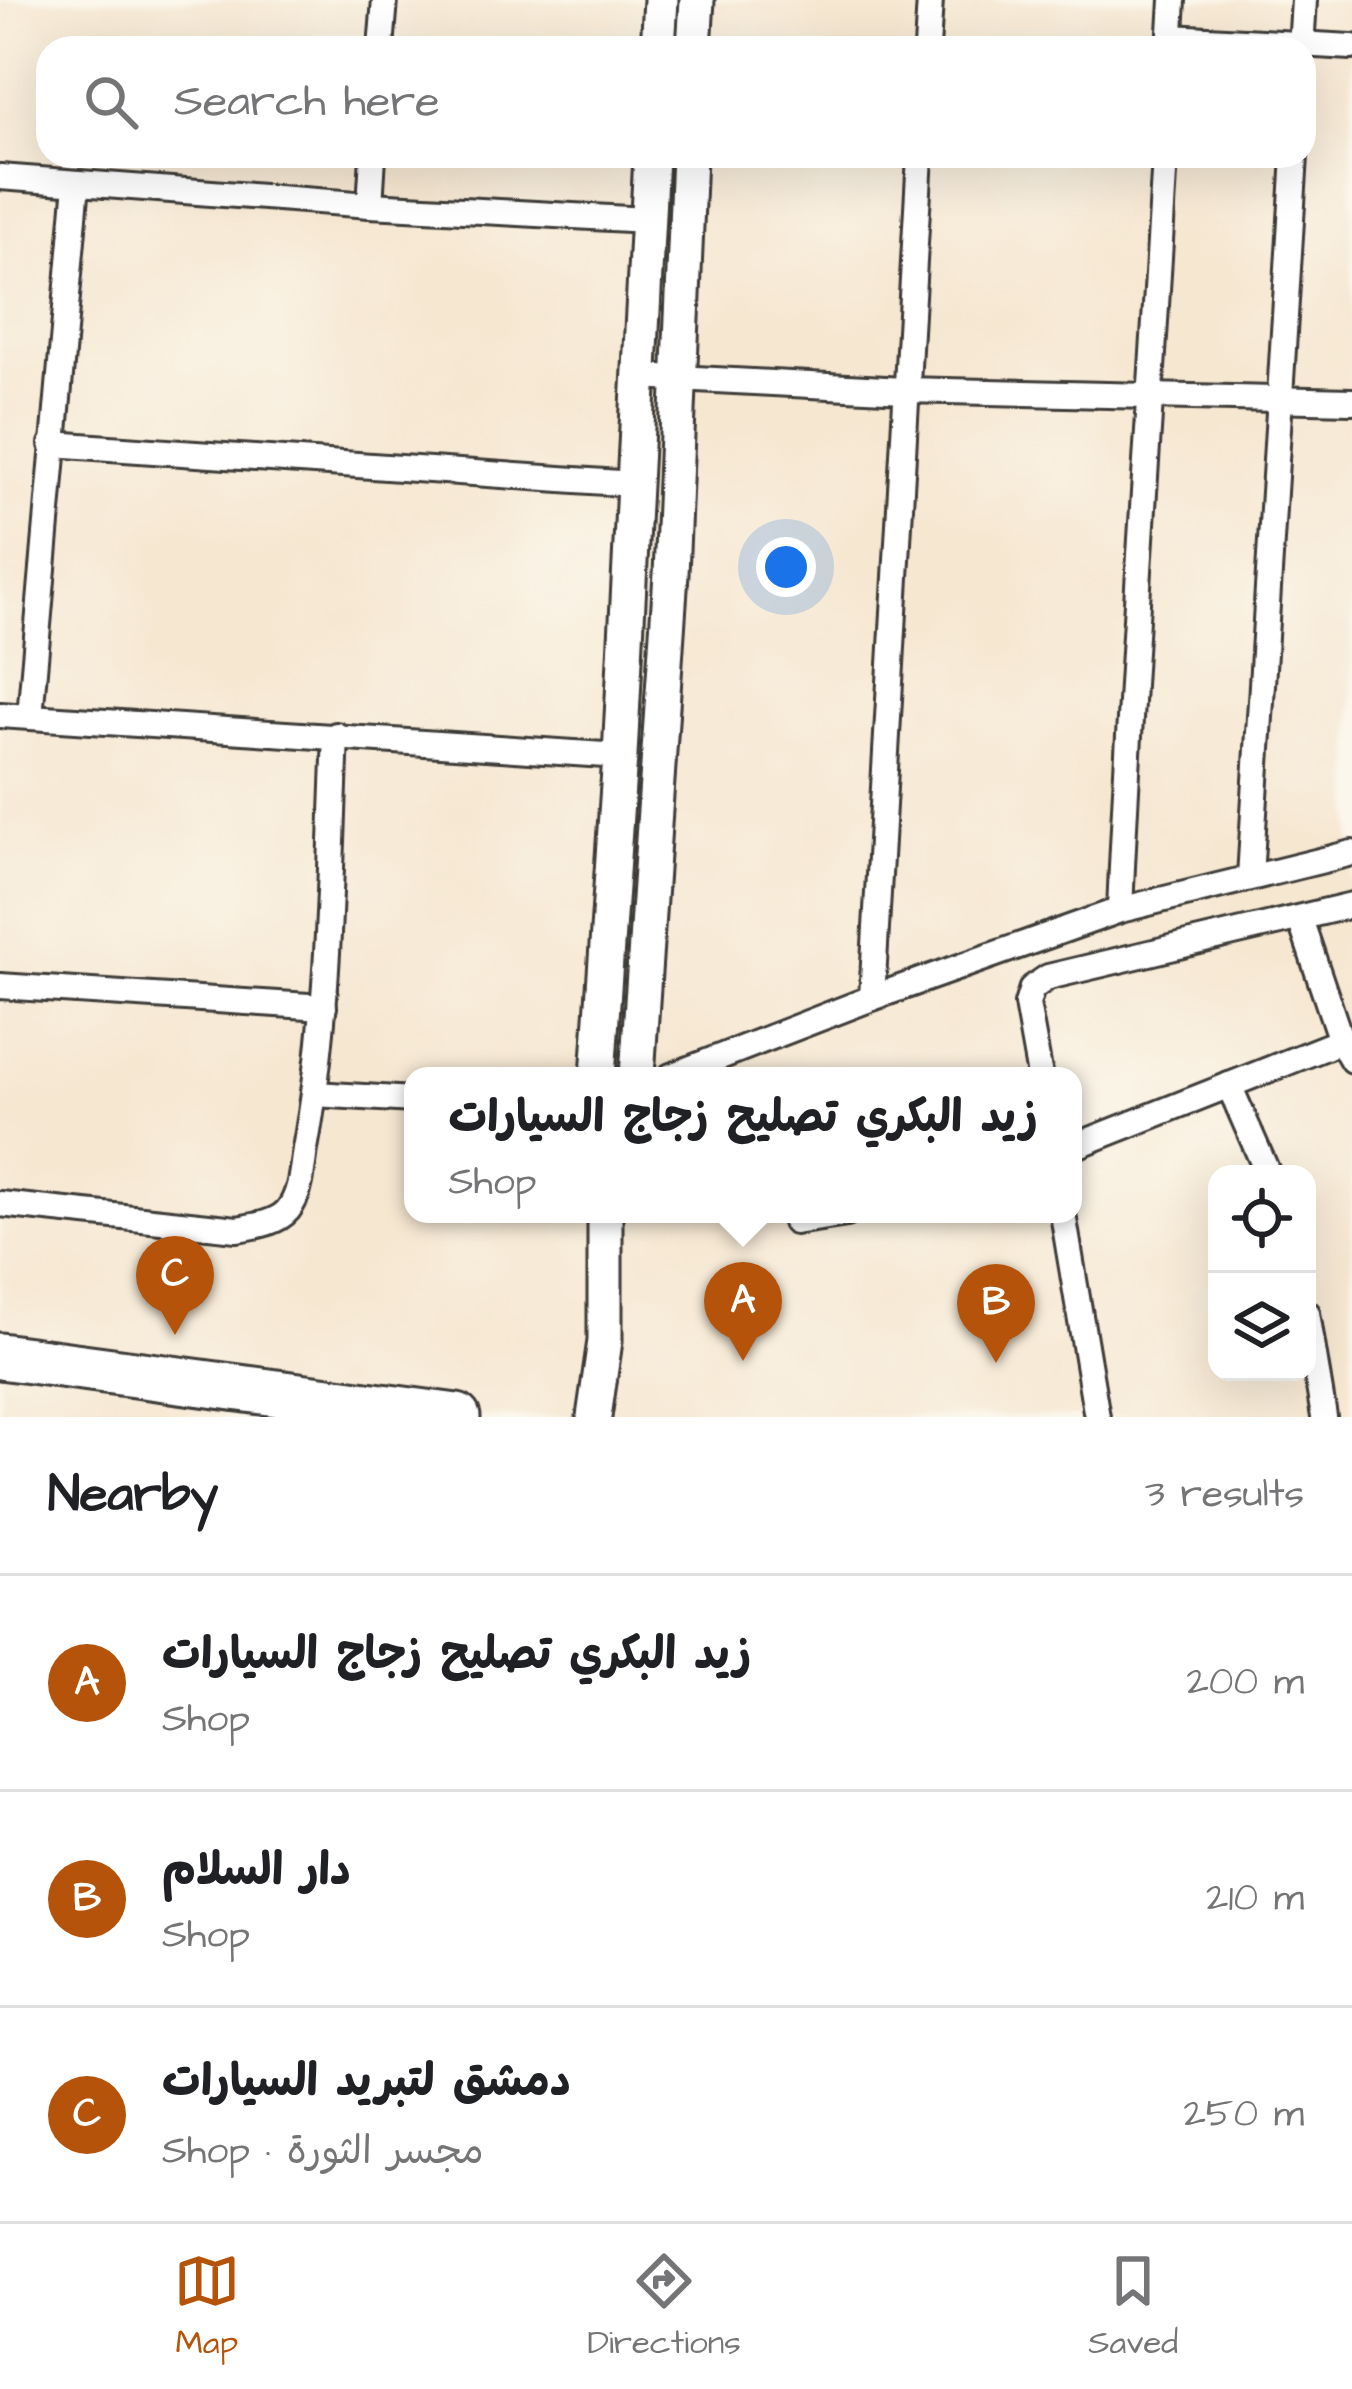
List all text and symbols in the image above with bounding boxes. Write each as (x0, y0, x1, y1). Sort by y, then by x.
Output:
search box (36, 36, 1316, 168)
icon: search (78, 69, 144, 135)
text: Search here (174, 71, 440, 133)
your location (756, 537, 816, 597)
popup (404, 1067, 1082, 1223)
text: زيد البكري تصليح زجاج السيارات (448, 1087, 1038, 1149)
text: Shop (448, 1156, 536, 1210)
map controls (1208, 1165, 1316, 1381)
button: locate (1208, 1165, 1316, 1273)
pin: C (136, 1236, 214, 1335)
pin: A (704, 1262, 782, 1361)
pin: B (957, 1264, 1035, 1363)
button: layers (1208, 1273, 1316, 1381)
text: Nearby (48, 1460, 218, 1531)
text: 3 results (1145, 1468, 1304, 1522)
text: زيد البكري تصليح زجاج السيارات (162, 1624, 751, 1686)
text: A (75, 1656, 99, 1710)
text: 200 m (1187, 1656, 1304, 1710)
text: Shop (162, 1693, 250, 1747)
text: دار السلام (162, 1840, 351, 1902)
text: B (73, 1872, 101, 1926)
text: 210 m (1206, 1872, 1304, 1926)
text: Shop (162, 1909, 250, 1963)
text: دمشق لتبريد السيارات (162, 2051, 571, 2113)
text: C (73, 2088, 101, 2142)
text: 250 m (1183, 2088, 1304, 2142)
text: Shop · مجسر الثورة (162, 2125, 484, 2179)
tab: Map (174, 2248, 240, 2366)
tab: Directions (587, 2248, 741, 2366)
tab: Saved (1088, 2248, 1178, 2366)

